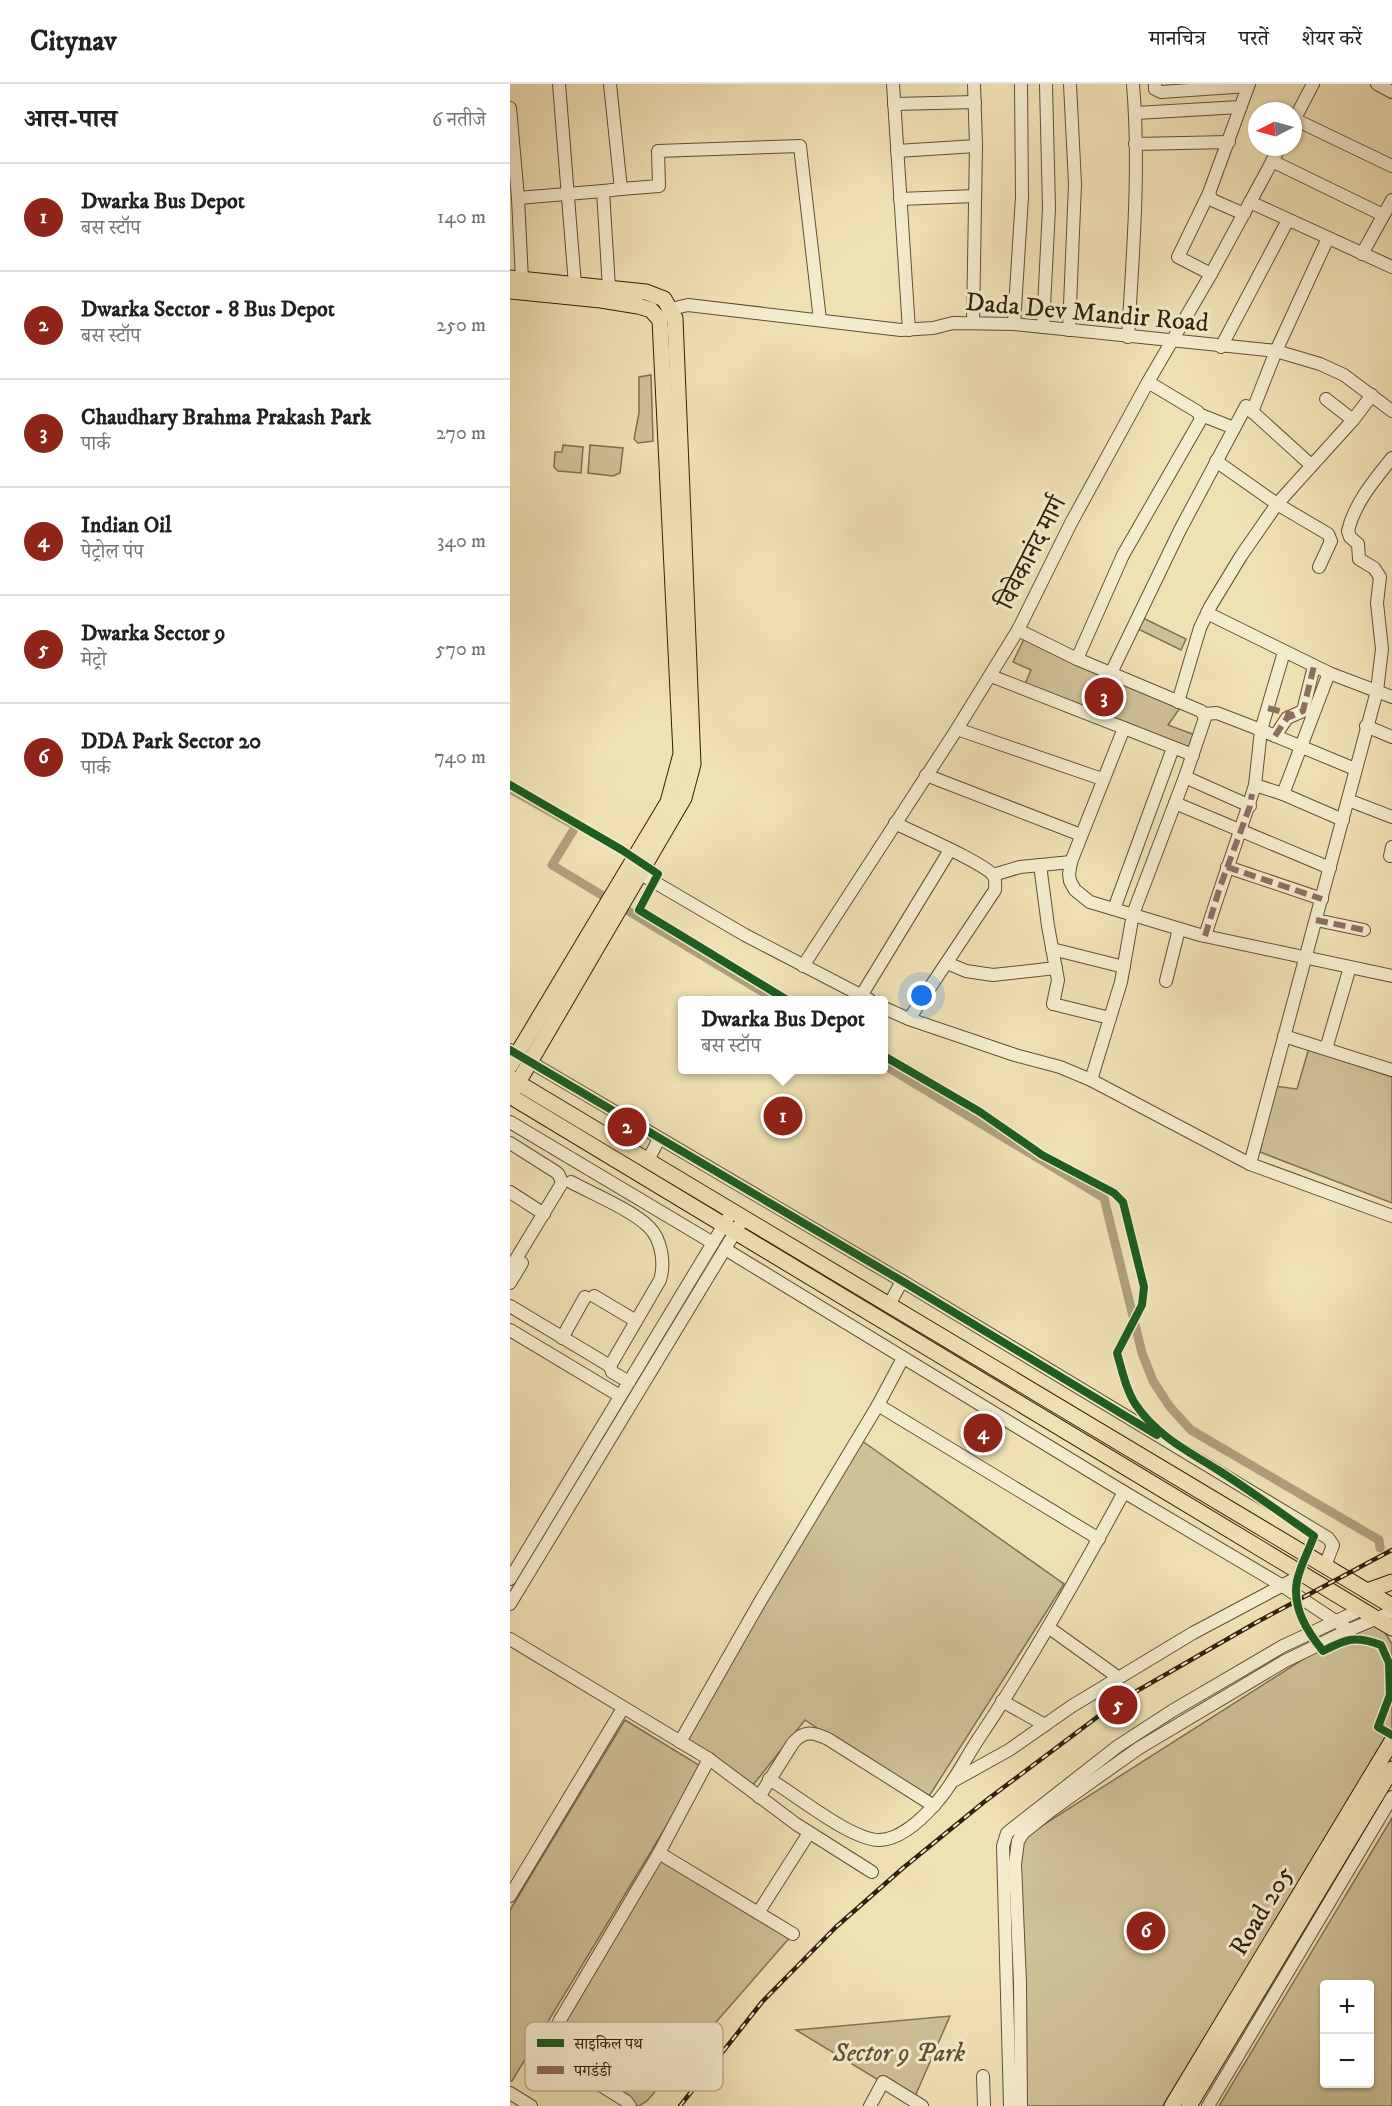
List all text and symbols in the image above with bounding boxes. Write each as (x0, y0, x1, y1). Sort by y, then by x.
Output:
text: Citynav (30, 24, 117, 59)
text: मानचित्र (1149, 26, 1206, 52)
text: परतें (1239, 26, 1269, 52)
text: शेयर करें (1302, 26, 1362, 52)
north arrow (1248, 102, 1302, 156)
text: आस-पास (24, 103, 117, 136)
text: 6 नतीजे (432, 108, 486, 133)
text: Dwarka Bus Depot (81, 188, 245, 215)
text: 1 (40, 205, 47, 230)
text: 140 m (437, 205, 486, 230)
text: बस स्टॉप (81, 216, 141, 241)
street label: Dada Dev Mandir Road (964, 286, 1210, 340)
text: Dwarka Sector - 8 Bus Depot (81, 296, 335, 323)
text: 2 (39, 313, 48, 338)
text: 250 m (436, 313, 486, 338)
text: बस स्टॉप (81, 324, 141, 349)
text: Chaudhary Brahma Prakash Park (81, 404, 371, 431)
text: 3 (40, 421, 47, 446)
text: 270 m (436, 421, 486, 446)
text: पार्क (81, 432, 110, 457)
street label: विवेकानंद मार्ग (988, 490, 1075, 617)
text: Indian Oil (81, 512, 172, 539)
text: 4 (38, 529, 49, 554)
text: 340 m (437, 529, 486, 554)
text: पेट्रोल पंप (81, 540, 144, 565)
text: Dwarka Sector 9 (81, 620, 225, 647)
text: 5 (39, 637, 48, 662)
text: 570 m (435, 637, 486, 662)
text: मेट्रो (81, 648, 106, 673)
pin: 3 (1084, 674, 1124, 720)
text: DDA Park Sector 20 (81, 728, 261, 755)
text: 6 (38, 745, 49, 770)
text: 740 m (434, 745, 486, 770)
text: पार्क (81, 756, 110, 781)
your location (907, 981, 936, 1010)
popup (678, 996, 888, 1074)
text: Dwarka Bus Depot (701, 1006, 865, 1033)
text: बस स्टॉप (701, 1034, 761, 1059)
pin: 1 (764, 1094, 802, 1138)
pin: 2 (608, 1104, 646, 1150)
pin: 4 (964, 1410, 1002, 1456)
pin: 5 (1098, 1682, 1138, 1728)
street label: Road 205 (1222, 1860, 1302, 1962)
pin: 6 (1126, 1908, 1166, 1954)
map controls (1320, 1980, 1374, 2088)
button: + (1320, 1980, 1374, 2034)
legend (525, 2022, 723, 2091)
text: साइकिल पथ (573, 2034, 643, 2054)
button: − (1320, 2034, 1374, 2088)
park label: Sector 9 Park (832, 2037, 965, 2070)
text: पगडंडी (573, 2061, 612, 2081)

